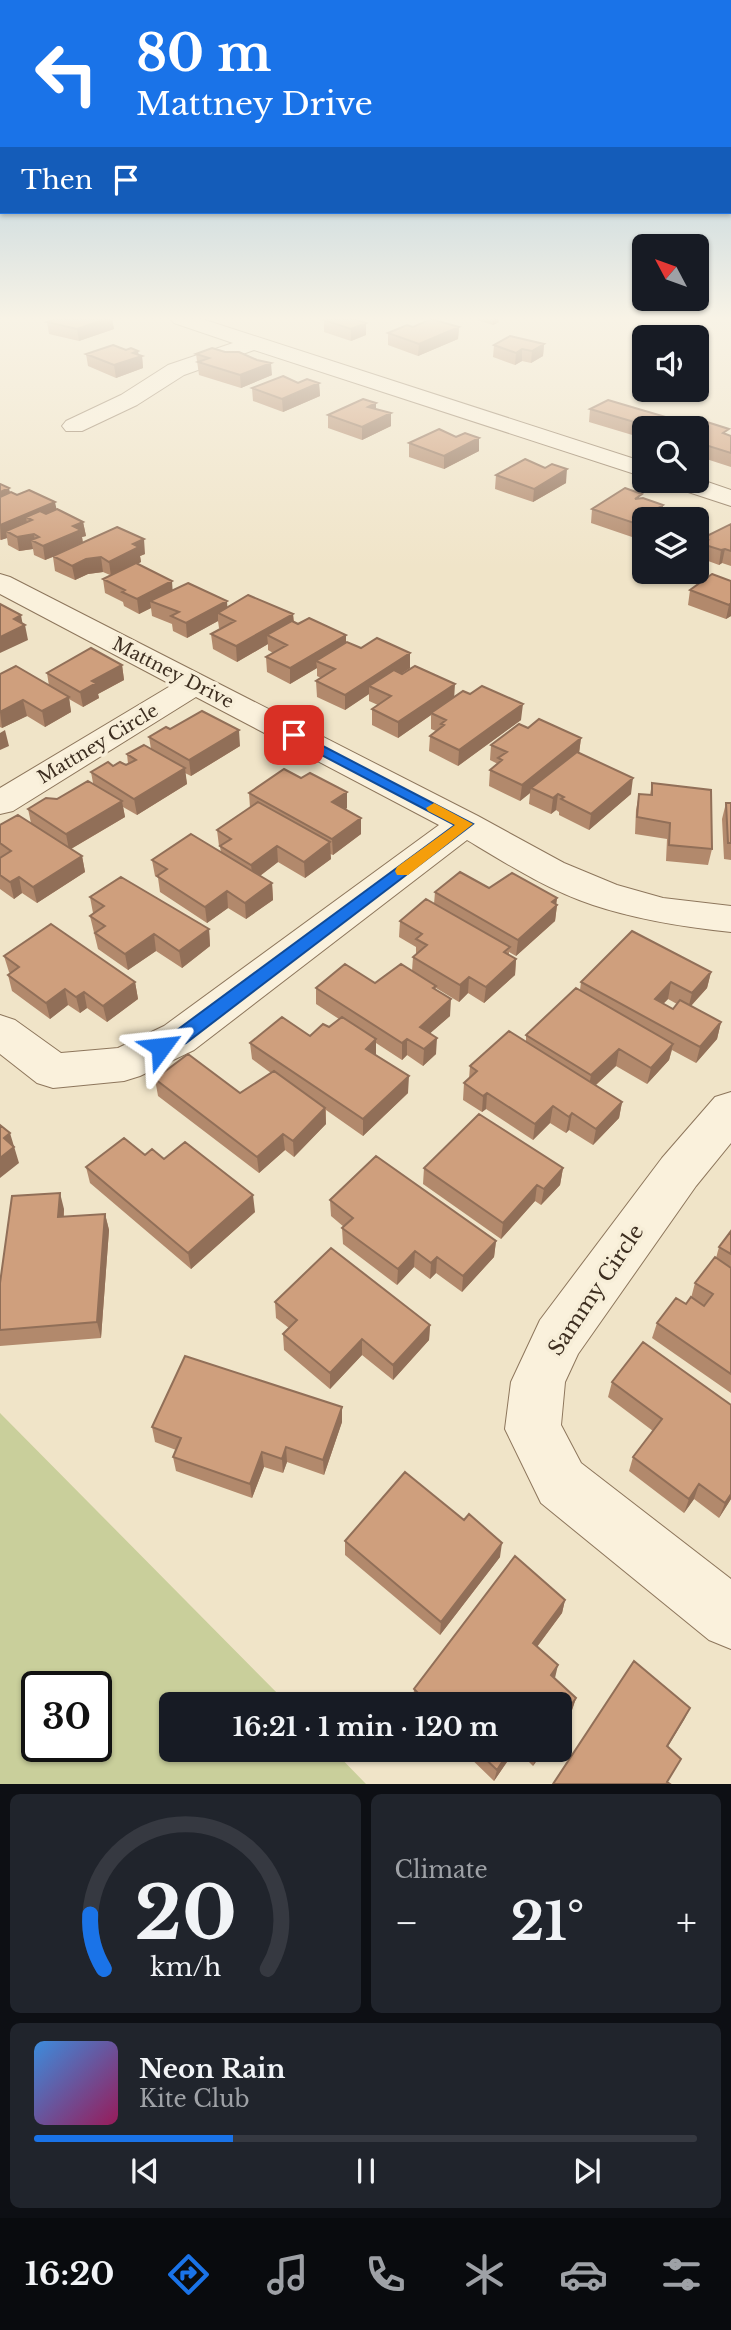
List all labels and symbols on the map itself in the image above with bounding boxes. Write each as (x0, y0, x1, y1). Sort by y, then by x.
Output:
north arrow (632, 234, 709, 312)
street label: Mattney Drive (109, 633, 237, 713)
street label: Mattney Circle (34, 699, 162, 789)
pin (264, 705, 324, 765)
position arrow (124, 1010, 198, 1084)
street label: Sammy Circle (543, 1219, 649, 1361)
speed limit sign: 30 (21, 1671, 112, 1762)

